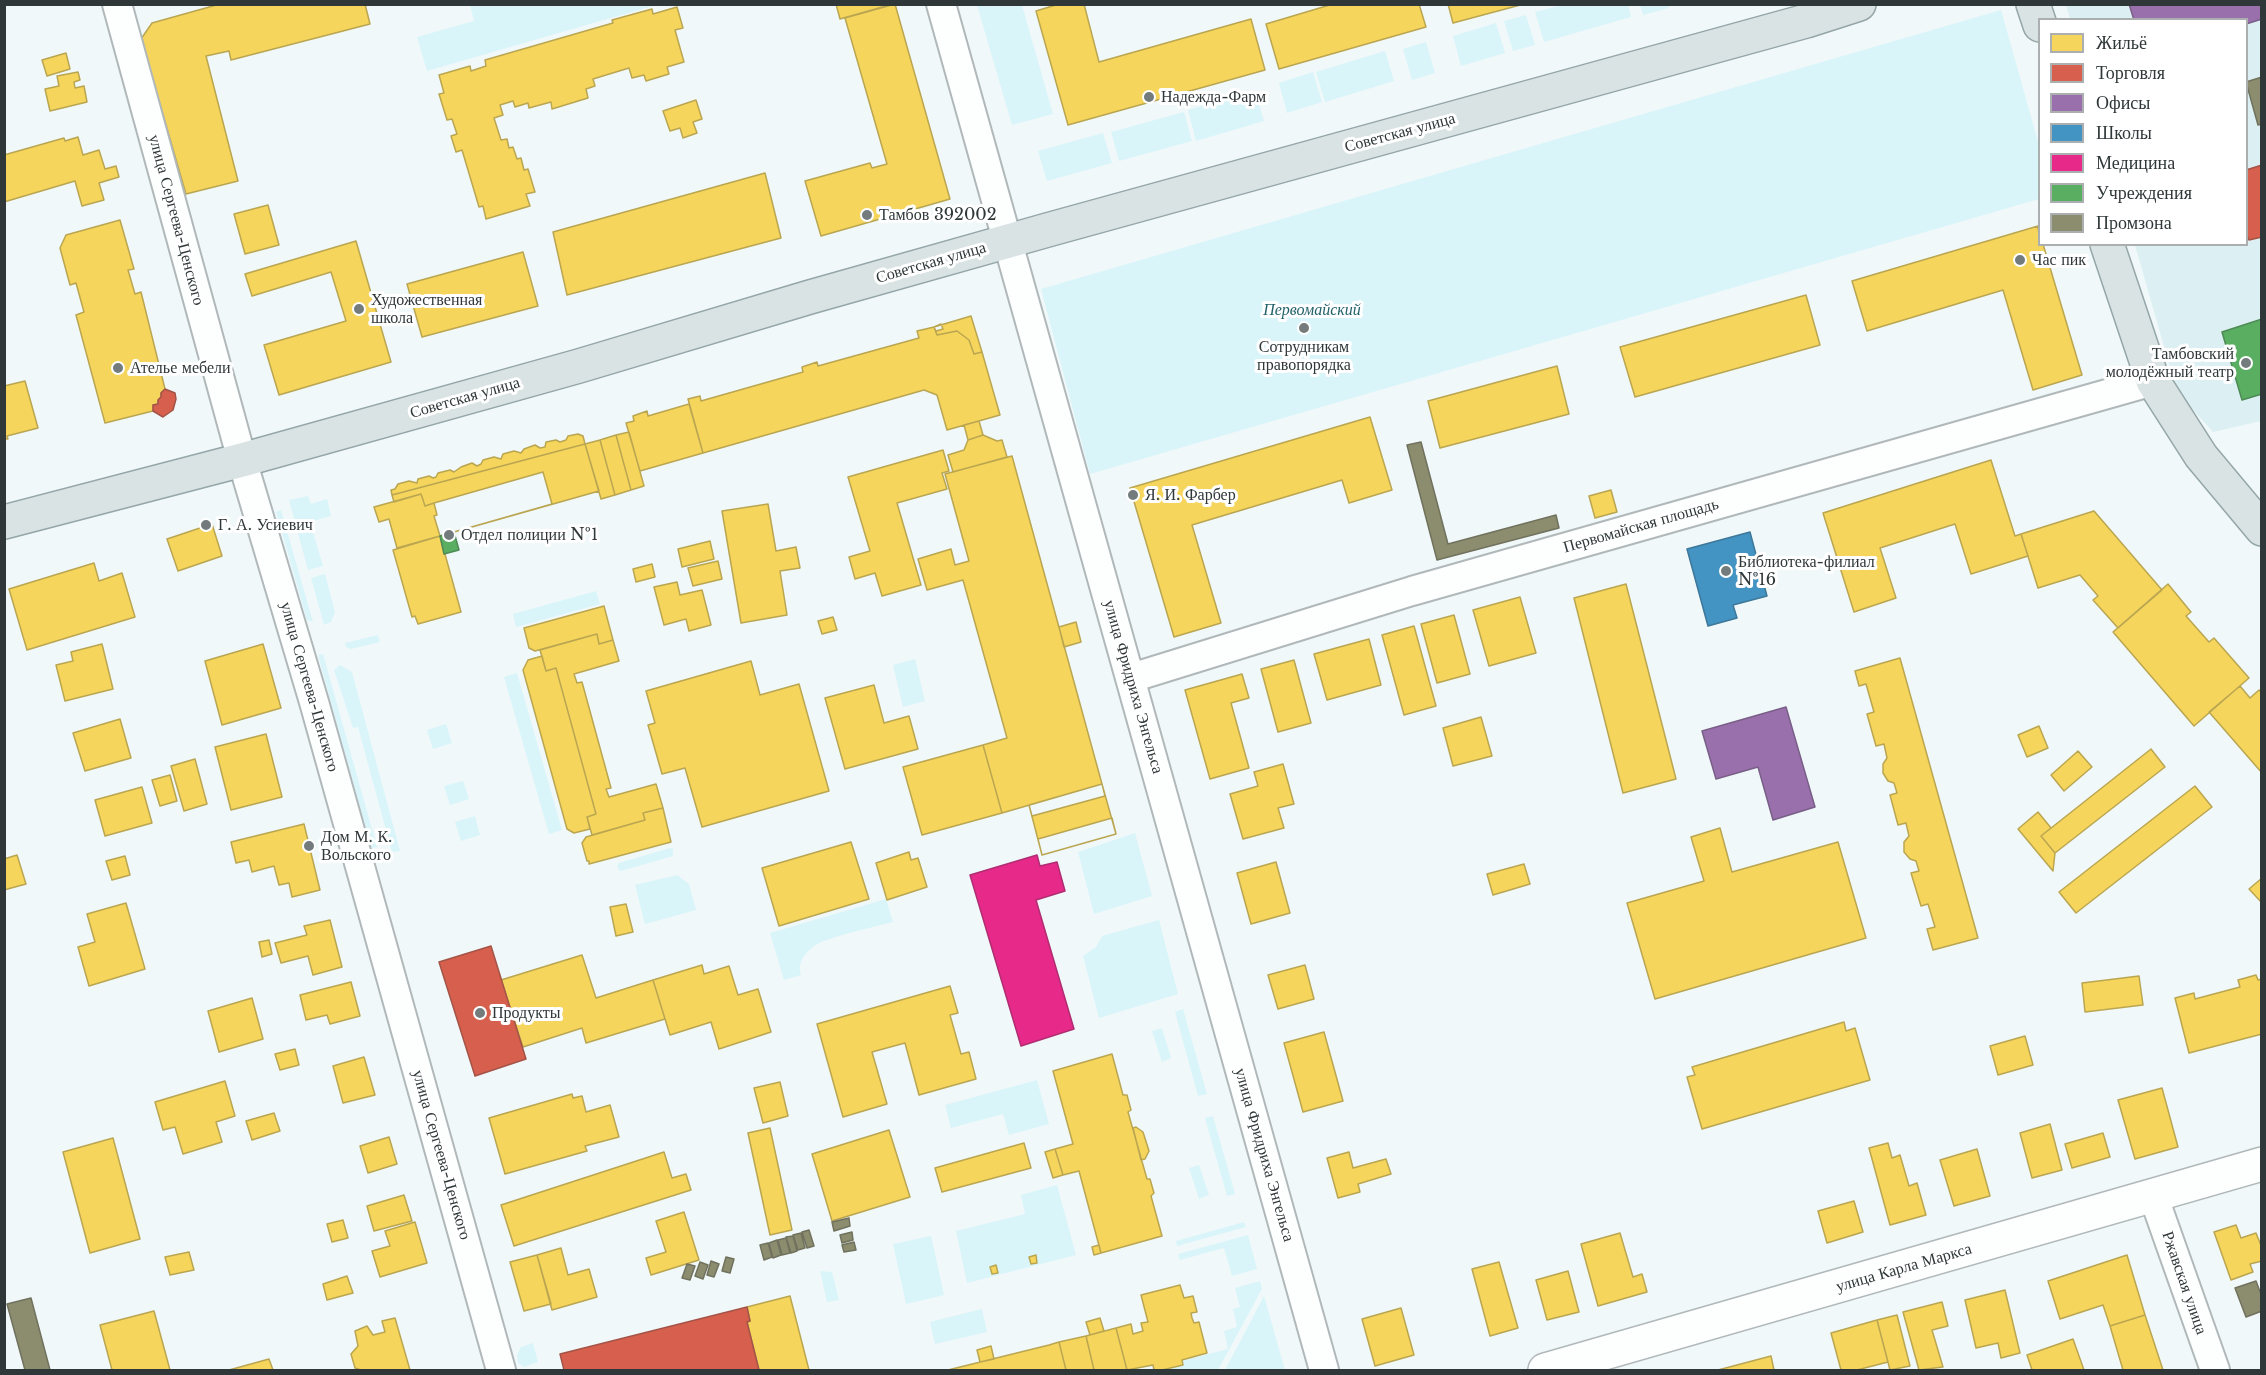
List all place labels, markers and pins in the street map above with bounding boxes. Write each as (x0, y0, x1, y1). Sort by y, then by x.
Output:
place label: Надежда-Фарм (1161, 87, 1266, 107)
marker: Надежда-Фарм (1142, 90, 1156, 104)
place label: Тамбов 392002 (879, 205, 997, 225)
marker: Тамбов 392002 (860, 208, 874, 222)
place label: Час пик (2032, 250, 2086, 270)
marker: Час пик (2013, 253, 2027, 267)
place label: Художественная школа (371, 290, 482, 328)
marker: Художественная школа (352, 302, 366, 316)
marker: Сотрудникам правопорядка (1297, 321, 1311, 335)
place label: Сотрудникам правопорядка (1257, 337, 1351, 375)
place label: Тамбовский молодёжный театр (2106, 344, 2234, 382)
marker: Тамбовский молодёжный театр (2239, 356, 2253, 370)
place label: Ателье мебели (130, 358, 231, 378)
marker: Ателье мебели (111, 361, 125, 375)
place label: Я. И. Фарбер (1145, 485, 1236, 505)
marker: Я. И. Фарбер (1126, 488, 1140, 502)
place label: Г. А. Усиевич (218, 515, 313, 535)
marker: Г. А. Усиевич (199, 518, 213, 532)
place label: Отдел полиции №1 (461, 525, 598, 545)
marker: Отдел полиции №1 (442, 528, 456, 542)
place label: Библиотека-филиал №16 (1738, 552, 1875, 590)
marker: Библиотека-филиал №16 (1719, 564, 1733, 578)
place label: Дом М. К. Вольского (321, 827, 392, 865)
marker: Дом М. К. Вольского (302, 839, 316, 853)
place label: Продукты (492, 1003, 561, 1023)
marker: Продукты (473, 1006, 487, 1020)

